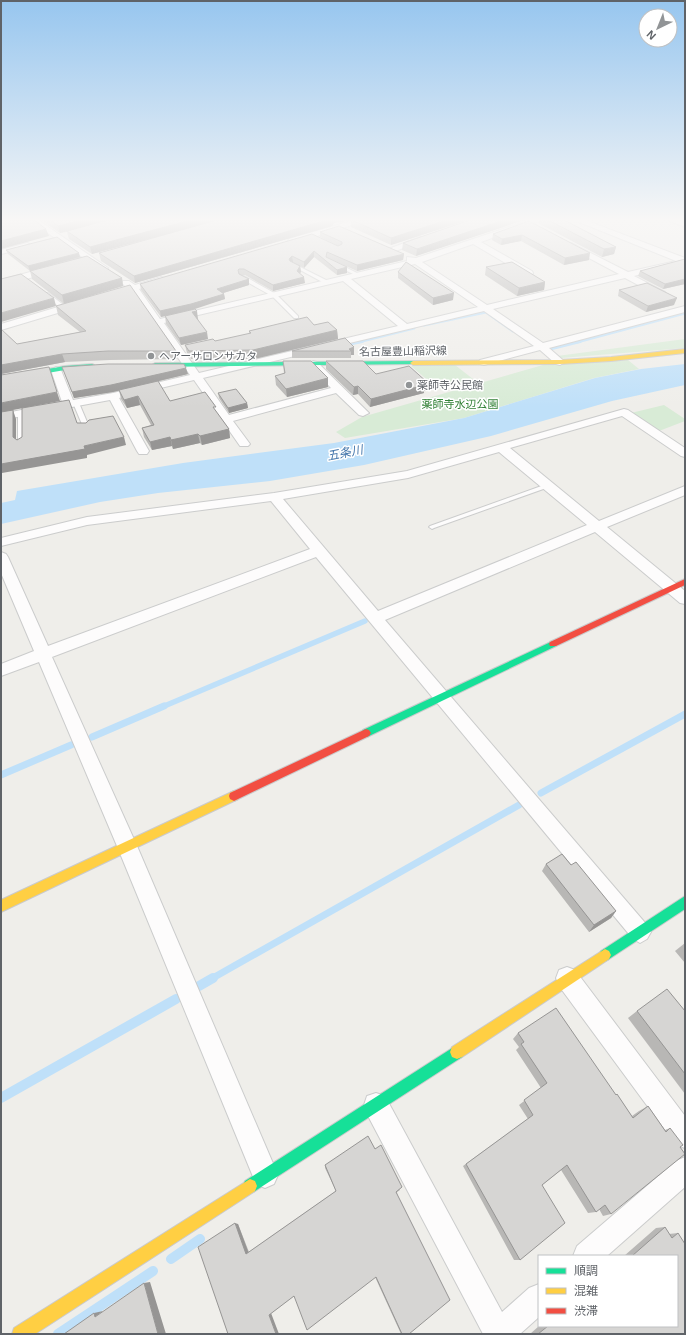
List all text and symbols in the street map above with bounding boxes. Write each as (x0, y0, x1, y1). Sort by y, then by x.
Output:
north arrow (638, 8, 678, 48)
text: N (644, 28, 658, 42)
street label: 名古屋豊山稲沢線 (359, 344, 447, 358)
place label: ヘアーサロンサカタ (159, 350, 257, 362)
marker: ヘアーサロンサカタ (146, 351, 156, 361)
place label: 薬師寺公民館 (417, 379, 483, 391)
marker: 薬師寺公民館 (404, 380, 414, 390)
park label: 薬師寺水辺公園 (422, 398, 499, 410)
water label: 五条川 (326, 442, 366, 463)
legend (538, 1255, 678, 1327)
text: 順調 (574, 1264, 598, 1278)
text: 混雑 (574, 1284, 598, 1298)
text: 渋滞 (574, 1304, 598, 1318)

